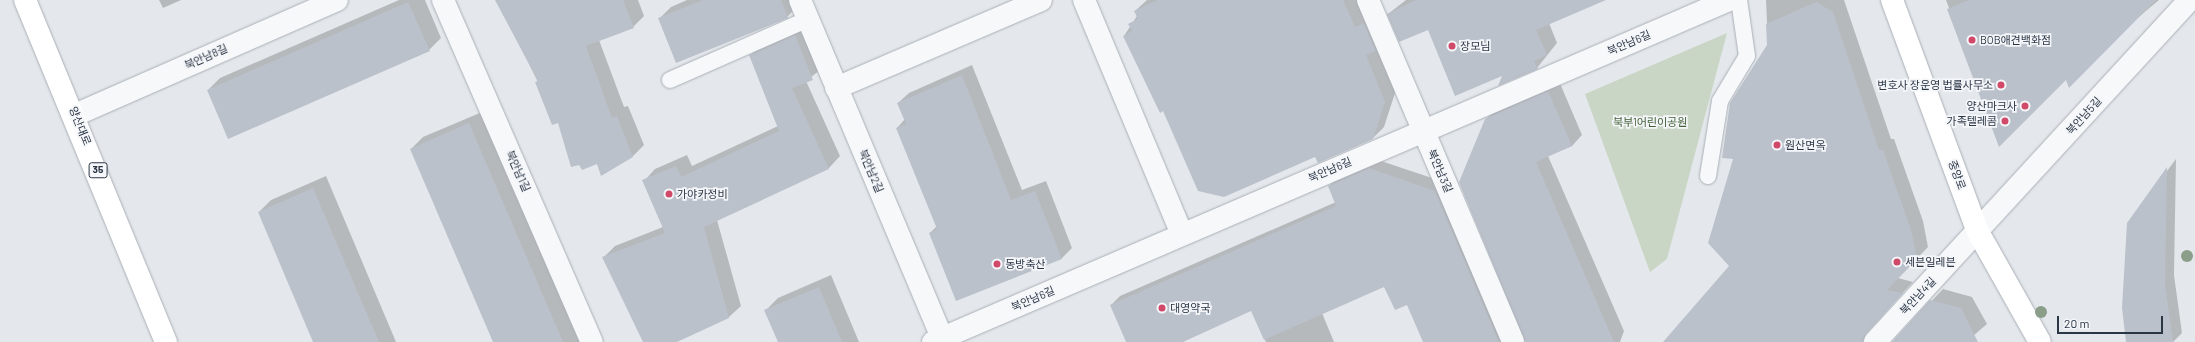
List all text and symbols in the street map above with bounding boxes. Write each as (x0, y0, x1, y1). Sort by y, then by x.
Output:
street label: 북안남6길 (1605, 28, 1653, 58)
place label: BOB애견백화점 (1980, 33, 2051, 47)
marker: BOB애견백화점 (1967, 35, 1977, 45)
place label: 장모님 (1460, 39, 1490, 53)
marker: 장모님 (1447, 41, 1457, 51)
street label: 북안남8길 (182, 42, 230, 72)
place label: 변호사 장운영 법률사무소 (1877, 78, 1993, 92)
marker: 변호사 장운영 법률사무소 (1996, 80, 2006, 90)
street label: 북안남5길 (2064, 94, 2104, 138)
place label: 양산마크사 (1966, 99, 2017, 113)
marker: 양산마크사 (2020, 101, 2030, 111)
street label: 양산대로 (66, 105, 94, 147)
place label: 가족텔레콤 (1946, 114, 1997, 128)
park label: 북부1어린이공원 (1613, 115, 1687, 129)
marker: 가족텔레콤 (2000, 116, 2010, 126)
place label: 원산면옥 (1785, 138, 1825, 152)
marker: 원산면옥 (1772, 140, 1782, 150)
street label: 북안남2길 (856, 147, 886, 195)
street label: 북안남3길 (1425, 147, 1455, 195)
street label: 북안남1길 (503, 148, 533, 194)
street label: 북안남6길 (1306, 155, 1354, 185)
street label: 중앙로 (1946, 158, 1968, 192)
road number: 35 (88, 162, 108, 178)
place label: 가야카정비 (677, 187, 728, 201)
marker: 가야카정비 (664, 189, 674, 199)
place label: 세븐일레븐 (1905, 255, 1956, 269)
place label: 동방축산 (1005, 257, 1045, 271)
marker: 세븐일레븐 (1892, 257, 1902, 267)
marker: 동방축산 (992, 259, 1002, 269)
street label: 북안남4길 (1897, 274, 1939, 318)
street label: 북안남6길 (1009, 284, 1057, 314)
place label: 대영약국 (1170, 301, 1210, 315)
marker: 대영약국 (1157, 303, 1167, 313)
scale bar (2059, 308, 2165, 334)
text: 20 m (2064, 316, 2090, 330)

